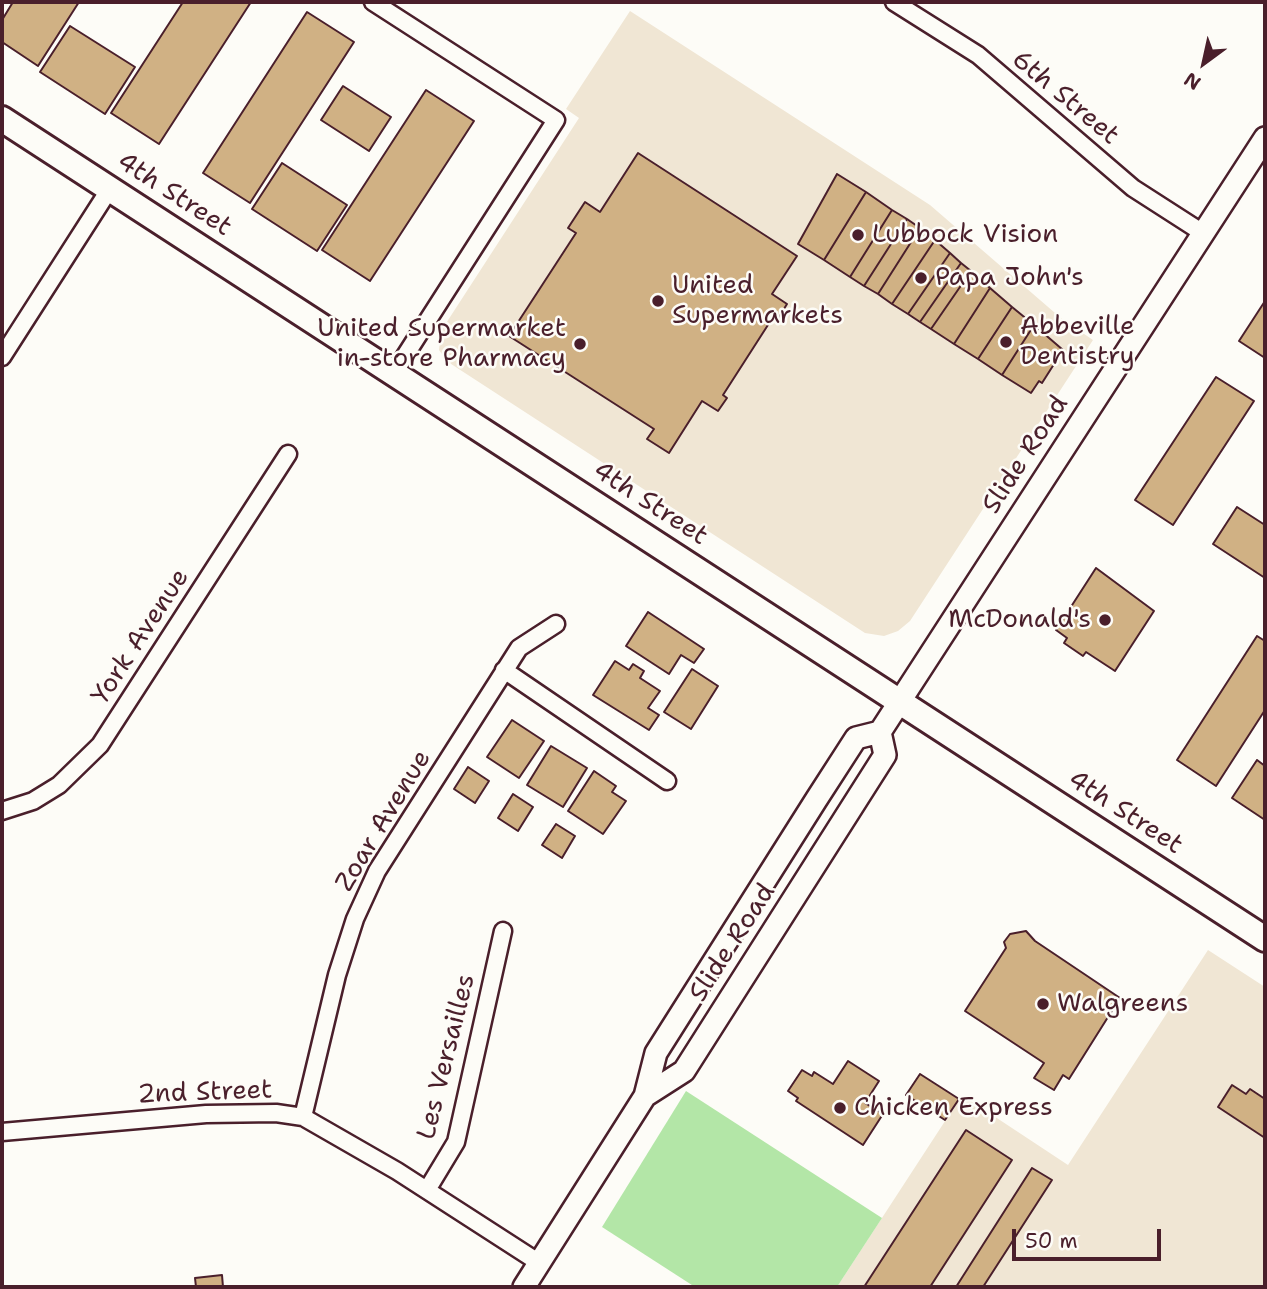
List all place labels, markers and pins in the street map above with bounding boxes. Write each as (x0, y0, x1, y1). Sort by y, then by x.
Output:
place label: Lubbock Vision (872, 219, 1058, 251)
marker: Lubbock Vision (850, 227, 866, 243)
place label: Papa John's (935, 262, 1084, 294)
place label: United Supermarkets (672, 270, 843, 332)
marker: Papa John's (913, 270, 929, 286)
marker: United Supermarkets (650, 293, 666, 309)
place label: Abbeville Dentistry (1020, 311, 1135, 372)
place label: United Supermarket in-store Pharmacy (317, 313, 566, 374)
marker: Abbeville Dentistry (998, 334, 1014, 350)
marker: United Supermarket in-store Pharmacy (572, 336, 588, 352)
place label: McDonald's (948, 604, 1091, 636)
marker: McDonald's (1097, 612, 1113, 628)
place label: Walgreens (1057, 988, 1188, 1020)
marker: Walgreens (1035, 996, 1051, 1012)
place label: Chicken Express (854, 1092, 1053, 1124)
marker: Chicken Express (832, 1100, 848, 1116)

